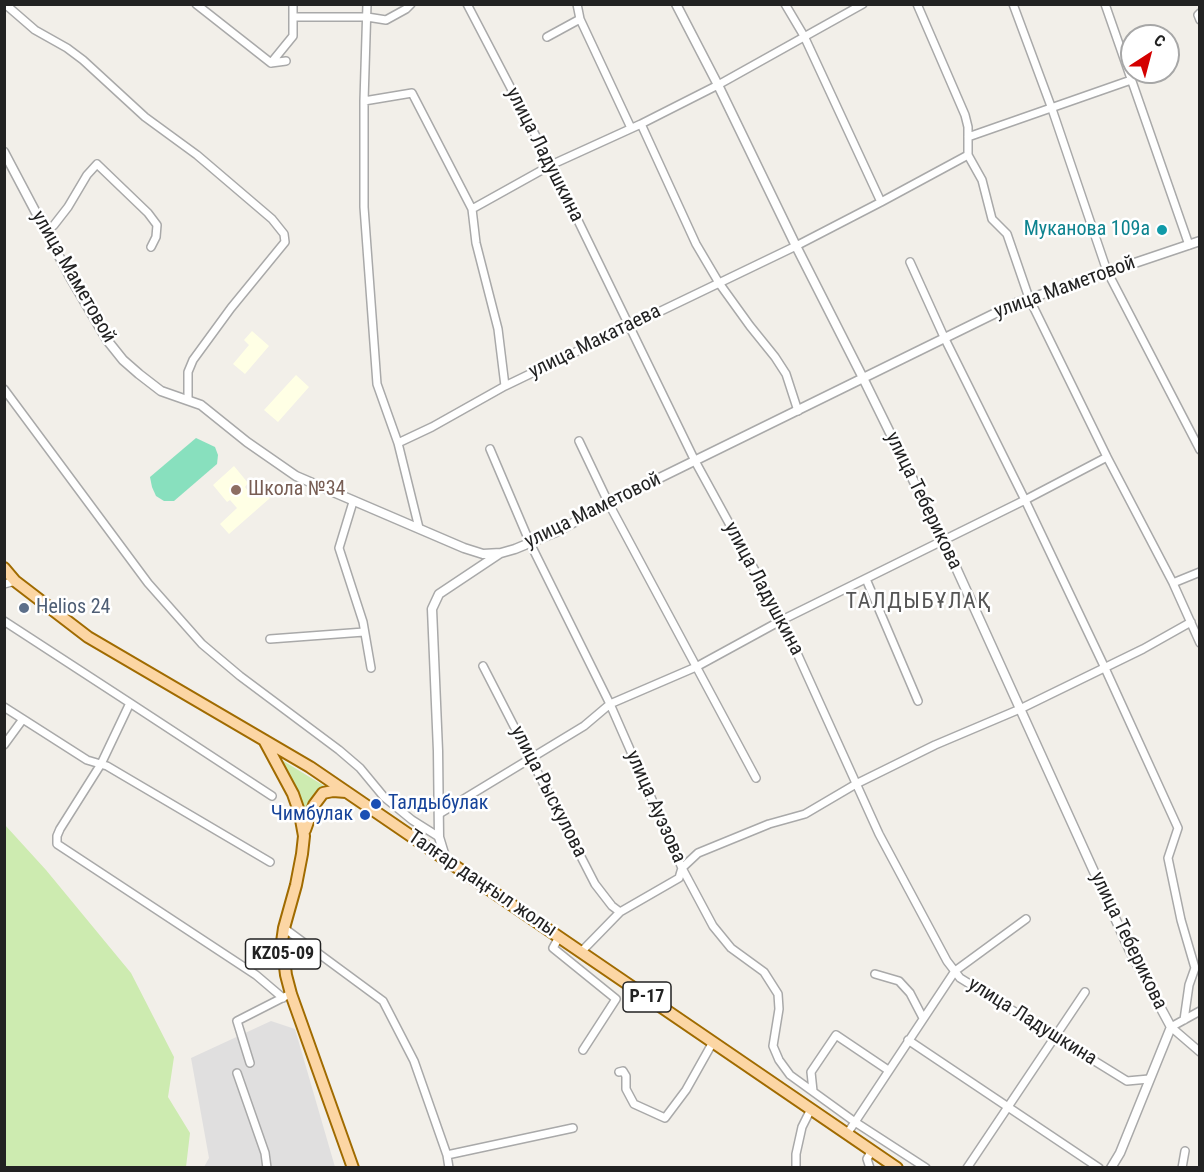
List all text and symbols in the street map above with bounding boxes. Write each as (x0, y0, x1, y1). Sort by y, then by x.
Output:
north arrow (1120, 24, 1180, 84)
text: С (1150, 30, 1169, 51)
street label: улица Ладушкина (500, 84, 588, 226)
street label: улица Маметовой (26, 207, 120, 347)
place label: Муканова 109а (1024, 218, 1150, 242)
marker: Муканова 109а (1155, 223, 1169, 237)
street label: улица Маметовой (991, 251, 1139, 325)
street label: улица Макатаева (525, 300, 665, 384)
street label: улица Теберикова (879, 428, 967, 574)
street label: улица Маметовой (521, 468, 665, 554)
place label: Школа №34 (248, 478, 345, 502)
marker: Школа №34 (229, 483, 243, 497)
street label: улица Ладушкина (718, 518, 808, 660)
district label: ТАЛДЫБҰЛАҚ (846, 589, 992, 615)
place label: Helios 24 (36, 596, 110, 620)
marker: Helios 24 (17, 601, 31, 615)
street label: улица Рыскулова (505, 722, 591, 862)
street label: улица Ауэзова (620, 747, 690, 867)
place label: Талдыбулак (388, 792, 488, 816)
marker: Талдыбулак (369, 797, 383, 811)
place label: Чимбулак (271, 803, 353, 827)
marker: Чимбулак (358, 808, 372, 822)
street label: Талғар даңғыл жолы (403, 825, 561, 943)
street label: улица Теберикова (1084, 868, 1172, 1014)
road number: KZ05-09 (246, 939, 320, 969)
street label: улица Ладушкина (963, 973, 1101, 1071)
road number: P-17 (623, 982, 671, 1012)

